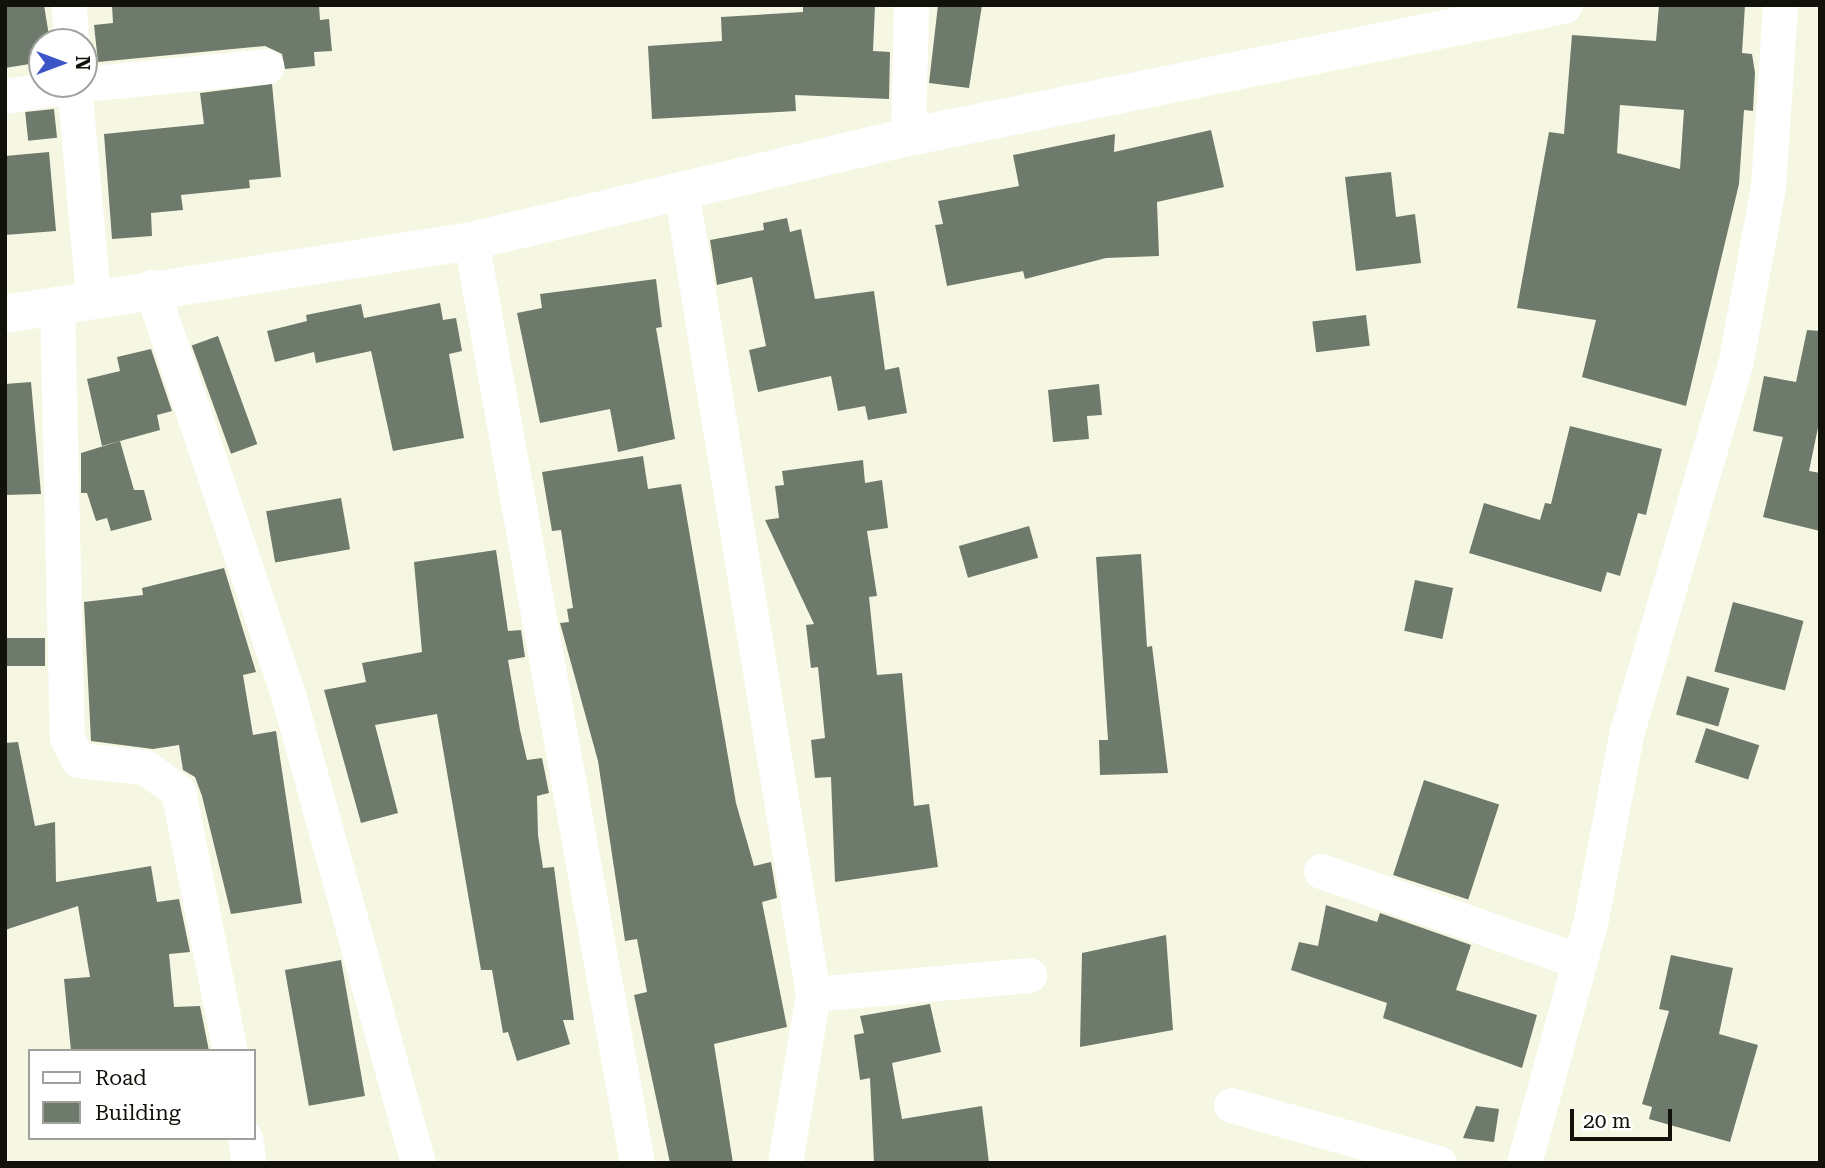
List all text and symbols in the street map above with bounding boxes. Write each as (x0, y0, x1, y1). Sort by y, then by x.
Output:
north arrow (28, 28, 98, 98)
text: N (71, 56, 94, 70)
legend (28, 1049, 256, 1140)
text: Road (95, 1066, 147, 1090)
scale bar (1573, 1094, 1674, 1138)
text: Building (95, 1101, 181, 1125)
text: 20 m (1583, 1109, 1631, 1133)

